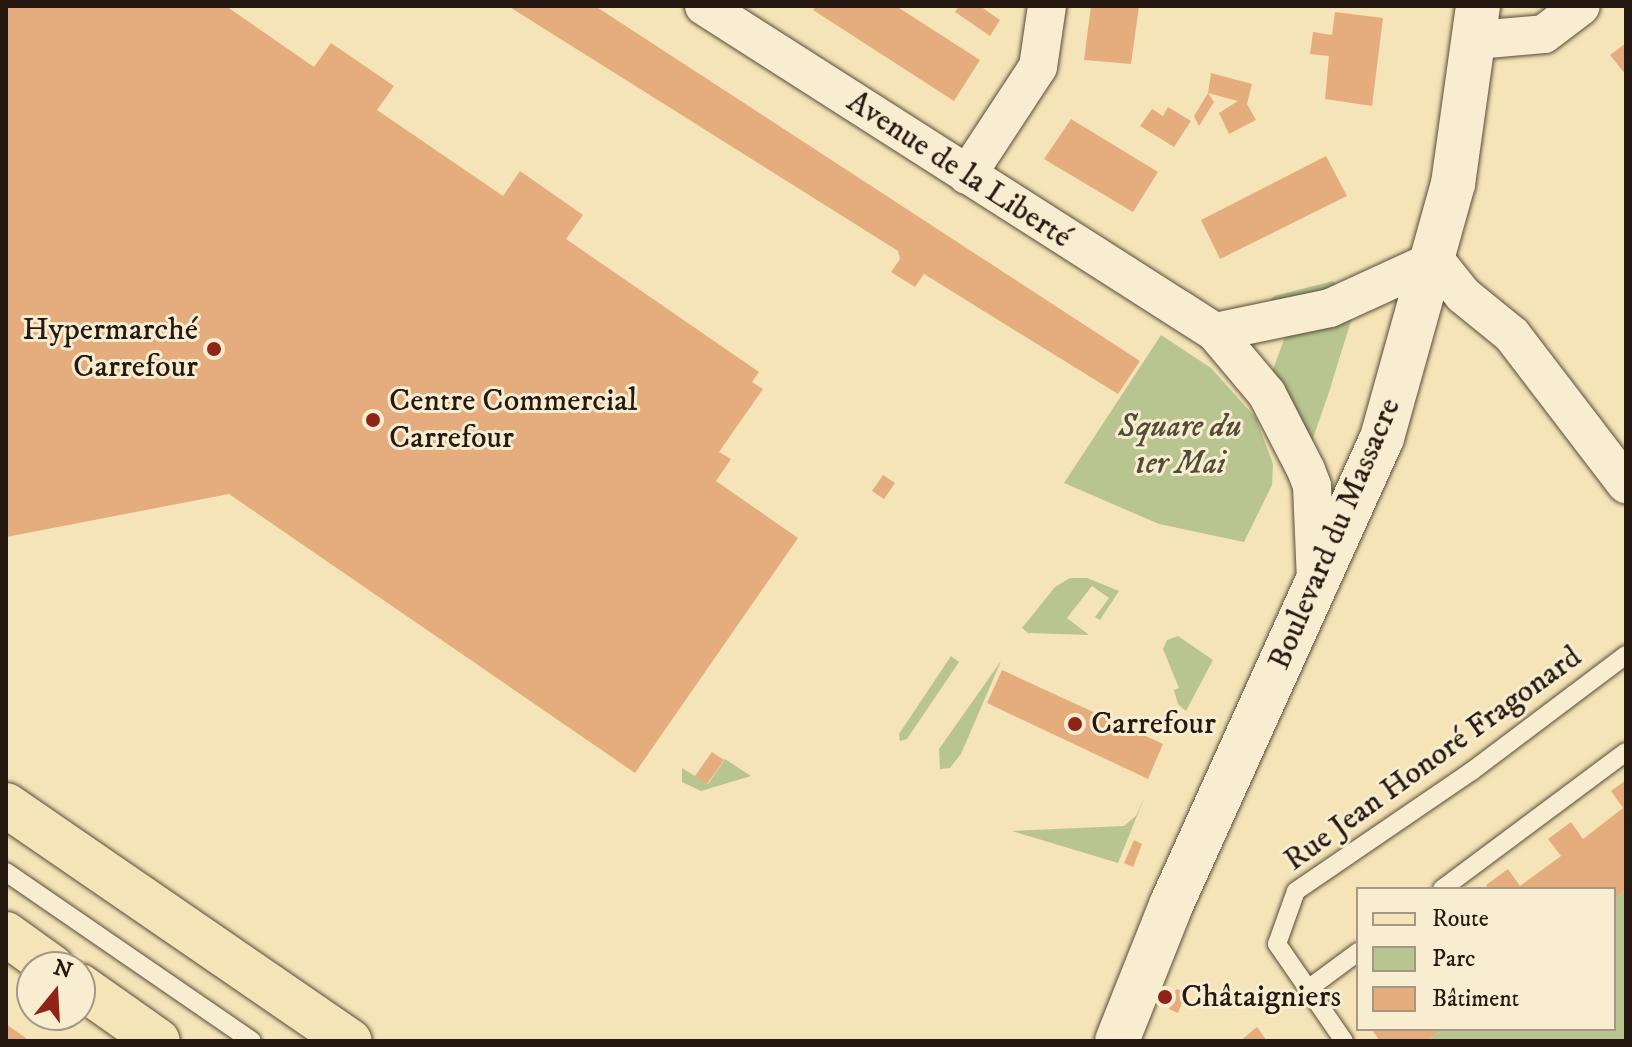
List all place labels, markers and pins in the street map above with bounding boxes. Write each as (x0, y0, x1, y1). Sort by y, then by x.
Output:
place label: Hypermarché Carrefour (22, 312, 198, 387)
marker: Hypermarché Carrefour (205, 340, 223, 358)
place label: Centre Commercial Carrefour (389, 383, 637, 458)
marker: Centre Commercial Carrefour (364, 411, 382, 429)
place label: Carrefour (1091, 705, 1216, 743)
marker: Carrefour (1066, 715, 1084, 733)
place label: Châtaigniers (1181, 978, 1341, 1016)
marker: Châtaigniers (1156, 988, 1174, 1006)

